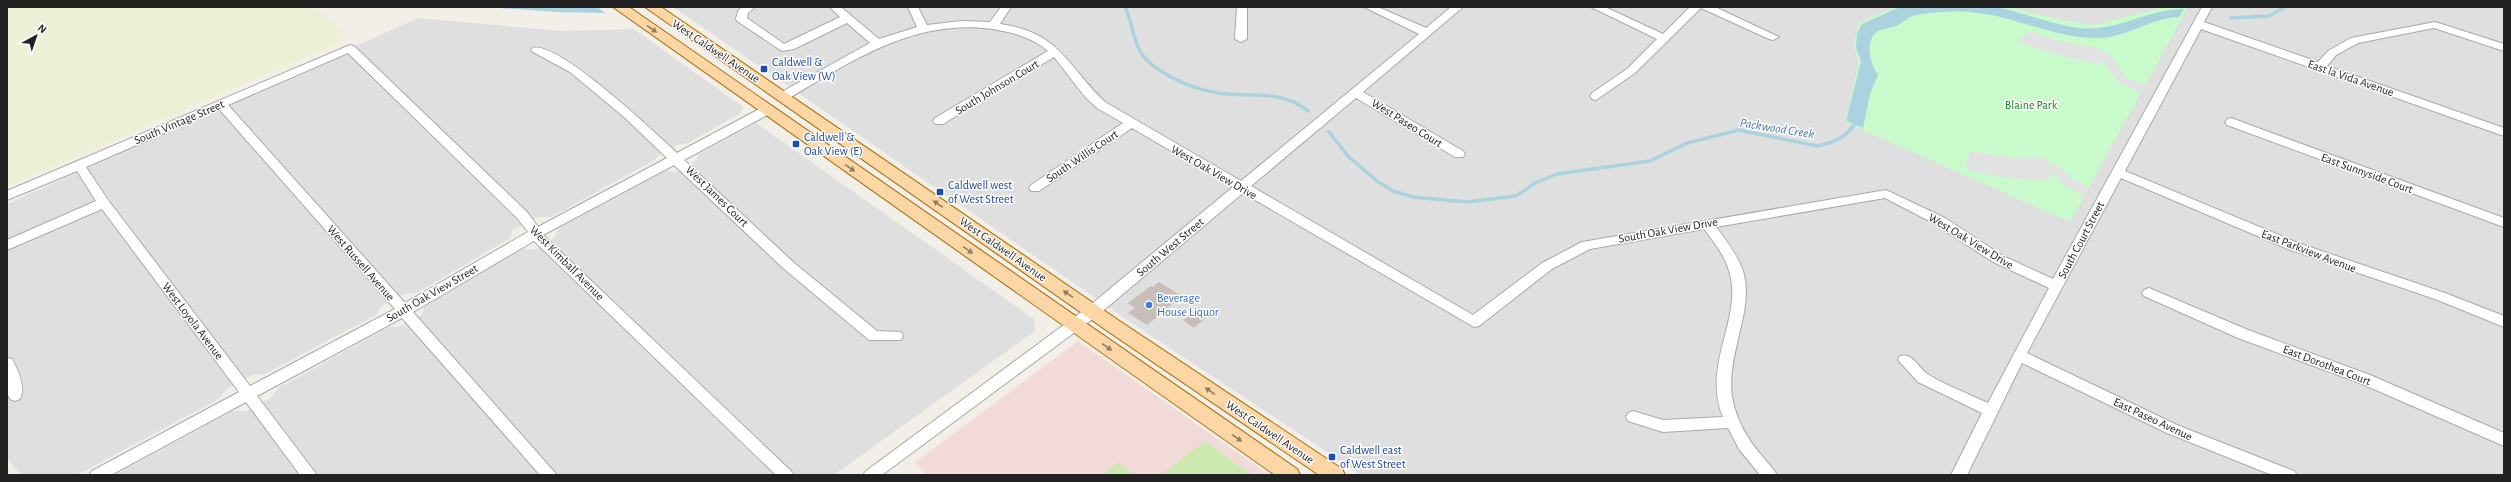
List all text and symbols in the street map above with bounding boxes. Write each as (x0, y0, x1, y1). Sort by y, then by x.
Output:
north arrow (16, 16, 56, 56)
street label: West Caldwell Avenue (670, 17, 762, 85)
text: N (36, 22, 49, 35)
one-way arrow (646, 25, 657, 33)
place label: Caldwell & Oak View (W) (772, 56, 836, 82)
street label: South Johnson Court (953, 57, 1041, 117)
street label: East la Vida Avenue (2306, 58, 2396, 98)
marker: Caldwell & Oak View (W) (759, 64, 769, 74)
street label: West Paseo Court (1370, 96, 1445, 150)
street label: South Vintage Street (132, 98, 226, 146)
park label: Blaine Park (2005, 99, 2058, 111)
water label: Packwood Creek (1739, 117, 1815, 141)
street label: South Willis Court (1044, 127, 1120, 184)
place label: Caldwell & Oak View (E) (804, 131, 863, 157)
marker: Caldwell & Oak View (E) (791, 139, 801, 149)
street label: West Oak View Drive (1169, 143, 1259, 201)
street label: East Sunnyside Court (2319, 151, 2415, 196)
street label: West James Court (683, 163, 751, 229)
one-way arrow (845, 164, 855, 172)
place label: Caldwell west of West Street (948, 179, 1014, 205)
marker: Caldwell west of West Street (935, 187, 945, 197)
street label: South Court Street (2056, 199, 2106, 280)
one-way arrow (933, 200, 943, 208)
street label: West Oak View Drive (1926, 211, 2016, 271)
street label: West Caldwell Avenue (957, 214, 1049, 284)
street label: South West Street (1134, 215, 1206, 278)
street label: South Oak View Drive (1618, 215, 1718, 245)
street label: West Russell Avenue (325, 223, 397, 303)
street label: West Kimball Avenue (528, 224, 606, 302)
street label: East Parkview Avenue (2260, 227, 2358, 275)
one-way arrow (963, 246, 973, 254)
street label: South Oak View Street (384, 262, 480, 324)
street label: West Loyola Avenue (159, 280, 226, 362)
one-way arrow (1063, 290, 1073, 298)
place label: Beverage House Liquor (1157, 292, 1219, 318)
marker: Beverage House Liquor (1144, 300, 1154, 310)
one-way arrow (1102, 343, 1112, 351)
street label: East Dorothea Court (2281, 343, 2373, 387)
one-way arrow (1204, 387, 1215, 395)
street label: East Paseo Avenue (2112, 395, 2194, 443)
street label: West Caldwell Avenue (1224, 398, 1316, 466)
one-way arrow (1231, 434, 1242, 442)
place label: Caldwell east of West Street (1340, 444, 1406, 470)
marker: Caldwell east of West Street (1327, 452, 1337, 462)

